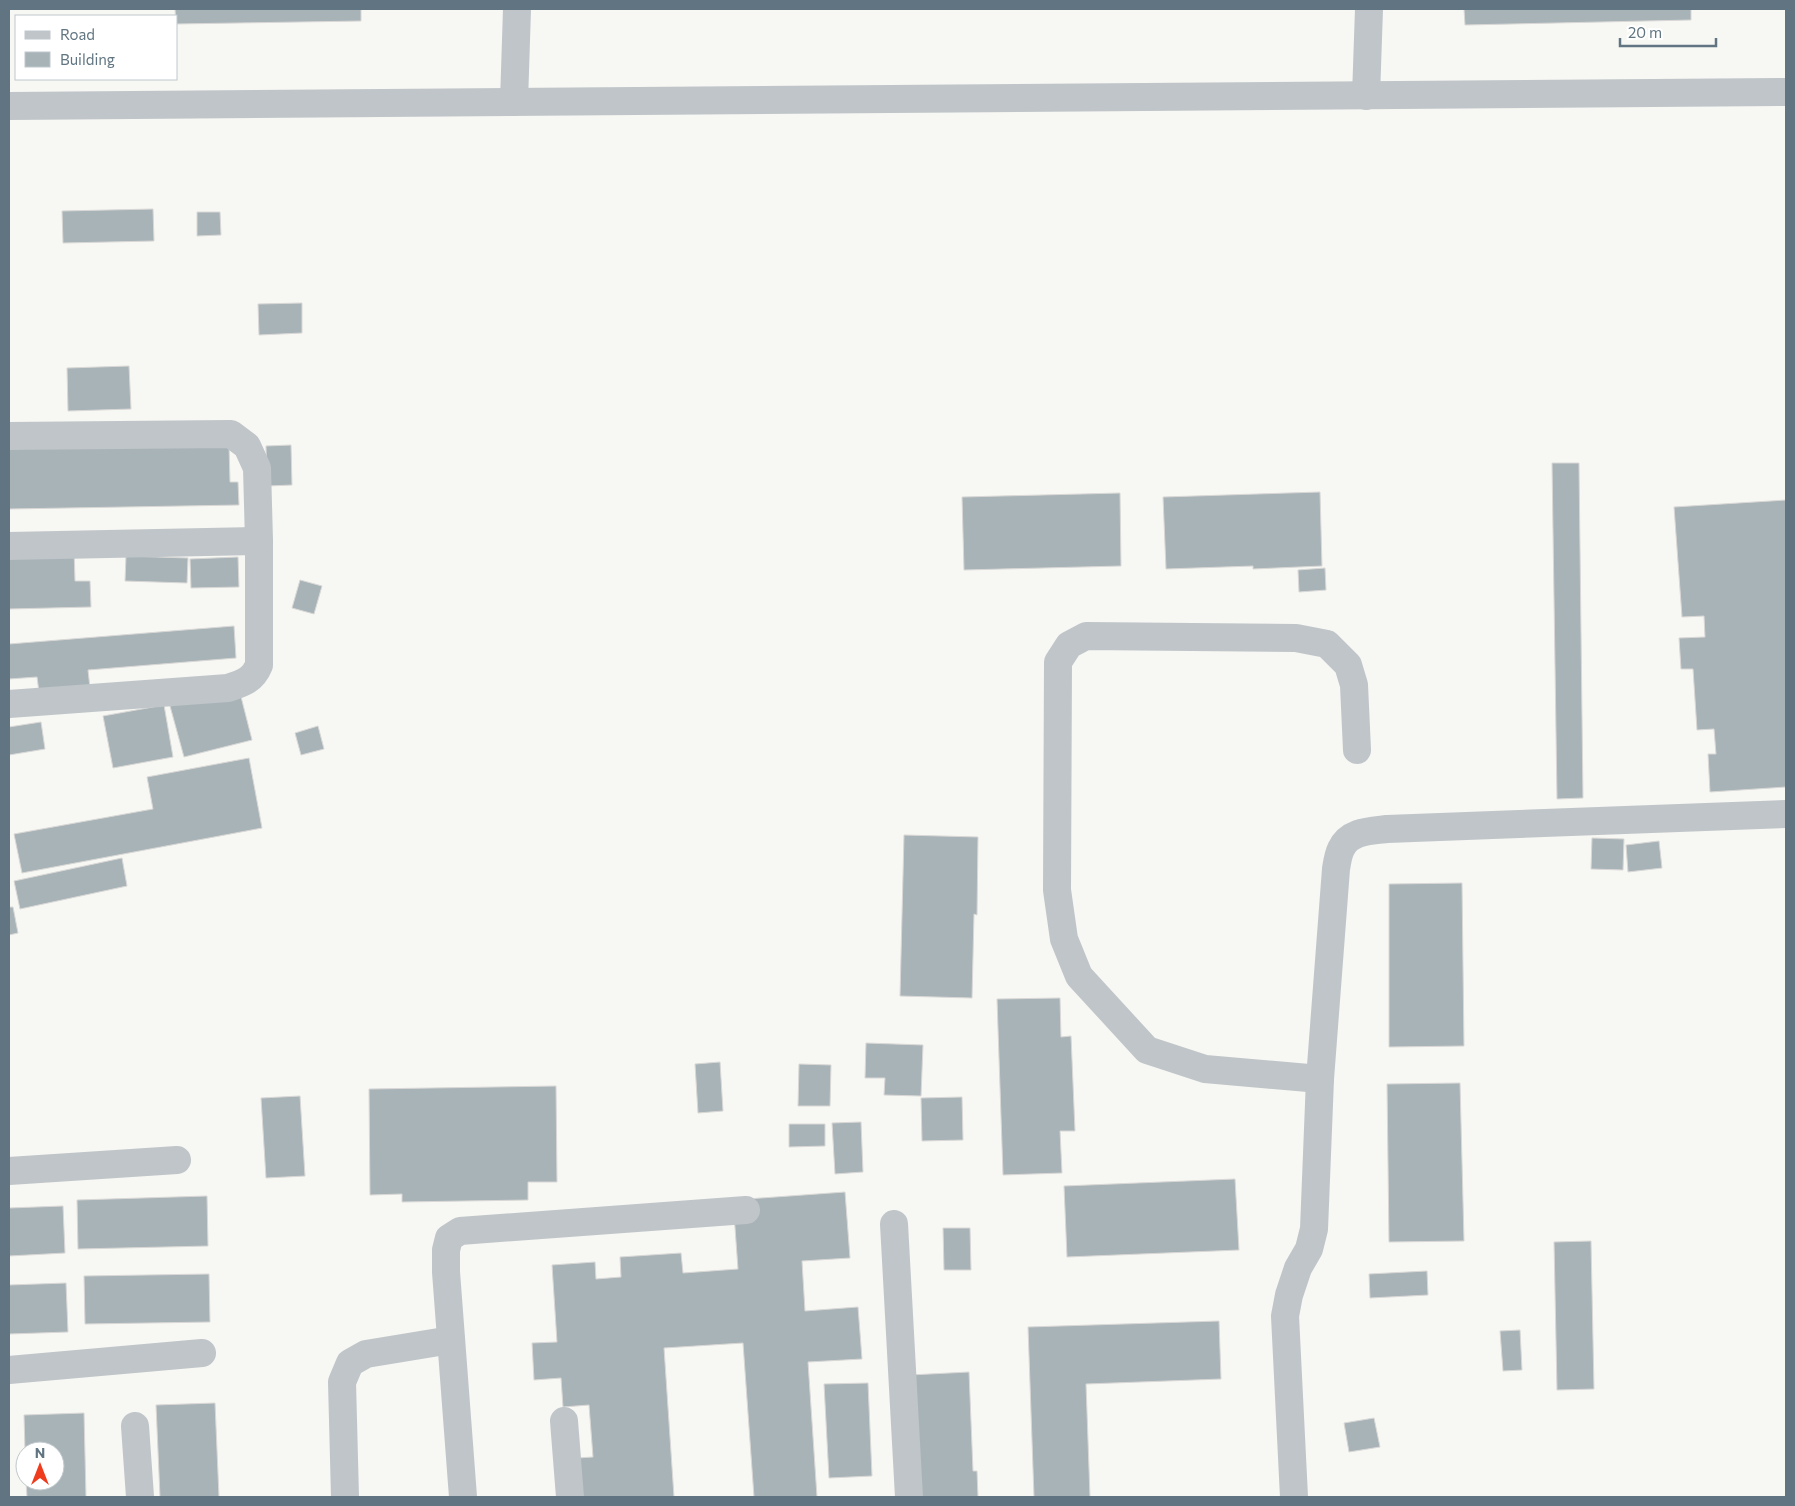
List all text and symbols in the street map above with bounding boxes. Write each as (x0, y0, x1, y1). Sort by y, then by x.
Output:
legend (15, 15, 178, 80)
scale bar (1620, 15, 1716, 47)
text: 20 m (1628, 23, 1662, 41)
text: Road (60, 25, 95, 43)
text: Building (60, 50, 115, 68)
north arrow (15, 1441, 65, 1491)
text: N (35, 1444, 45, 1461)

